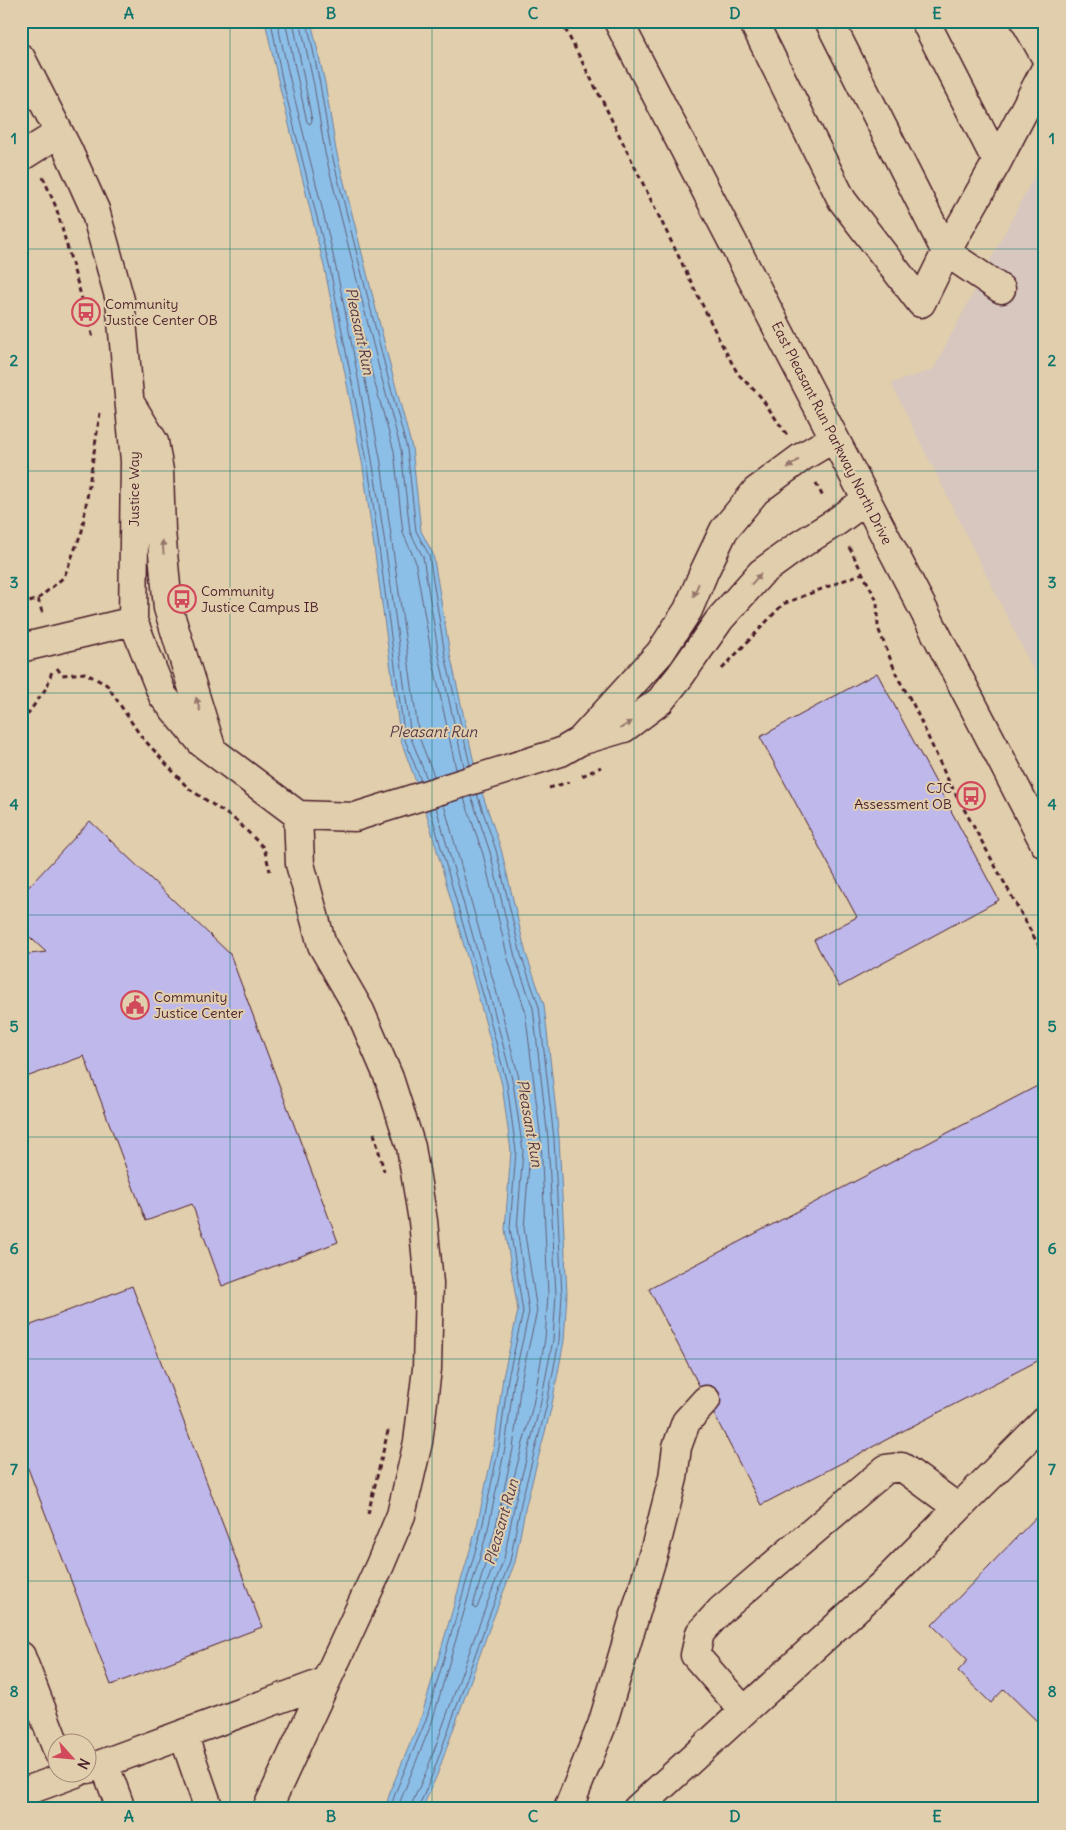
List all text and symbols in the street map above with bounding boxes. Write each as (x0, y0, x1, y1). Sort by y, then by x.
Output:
text: A (124, 3, 134, 23)
text: B (326, 3, 337, 23)
text: C (528, 3, 539, 23)
text: D (729, 3, 741, 23)
text: E (932, 3, 942, 23)
text: 1 (11, 128, 17, 148)
text: 1 (1049, 128, 1055, 148)
water label: Pleasant Run (342, 286, 379, 377)
place label: Community Justice Center OB (105, 295, 218, 329)
bus stop icon: Community Justice Center OB (71, 297, 101, 327)
street label: East Pleasant Run Parkway North Drive (768, 318, 896, 548)
text: 2 (10, 350, 19, 370)
text: 2 (1048, 350, 1057, 370)
street label: Justice Way (125, 451, 143, 527)
one-way arrow (787, 458, 800, 469)
one-way arrow (158, 538, 166, 554)
text: 3 (9, 572, 19, 592)
text: 3 (1047, 572, 1057, 592)
one-way arrow (750, 573, 762, 585)
place label: Community Justice Campus IB (201, 582, 319, 616)
one-way arrow (692, 583, 700, 597)
bus stop icon: Community Justice Campus IB (167, 584, 197, 614)
one-way arrow (194, 697, 202, 712)
one-way arrow (619, 721, 632, 730)
water label: Pleasant Run (389, 722, 478, 741)
place label: CJC Assessment OB (854, 779, 952, 813)
bus stop icon: CJC Assessment OB (956, 781, 986, 811)
text: 4 (9, 794, 19, 814)
text: 4 (1047, 794, 1057, 814)
place label: Community Justice Center (154, 988, 244, 1022)
public building icon: Community Justice Center (120, 990, 150, 1020)
text: 5 (9, 1016, 19, 1036)
text: 5 (1047, 1016, 1057, 1036)
water label: Pleasant Run (513, 1078, 547, 1169)
text: 6 (9, 1238, 19, 1258)
text: 6 (1047, 1238, 1057, 1258)
text: 7 (10, 1459, 18, 1479)
text: 7 (1048, 1459, 1056, 1479)
water label: Pleasant Run (480, 1477, 522, 1567)
text: 8 (9, 1681, 19, 1701)
text: 8 (1047, 1681, 1057, 1701)
north arrow (48, 1732, 98, 1782)
text: N (73, 1756, 94, 1772)
text: A (124, 1806, 134, 1826)
text: B (326, 1806, 337, 1826)
text: C (528, 1806, 539, 1826)
text: D (729, 1806, 741, 1826)
text: E (932, 1806, 942, 1826)

